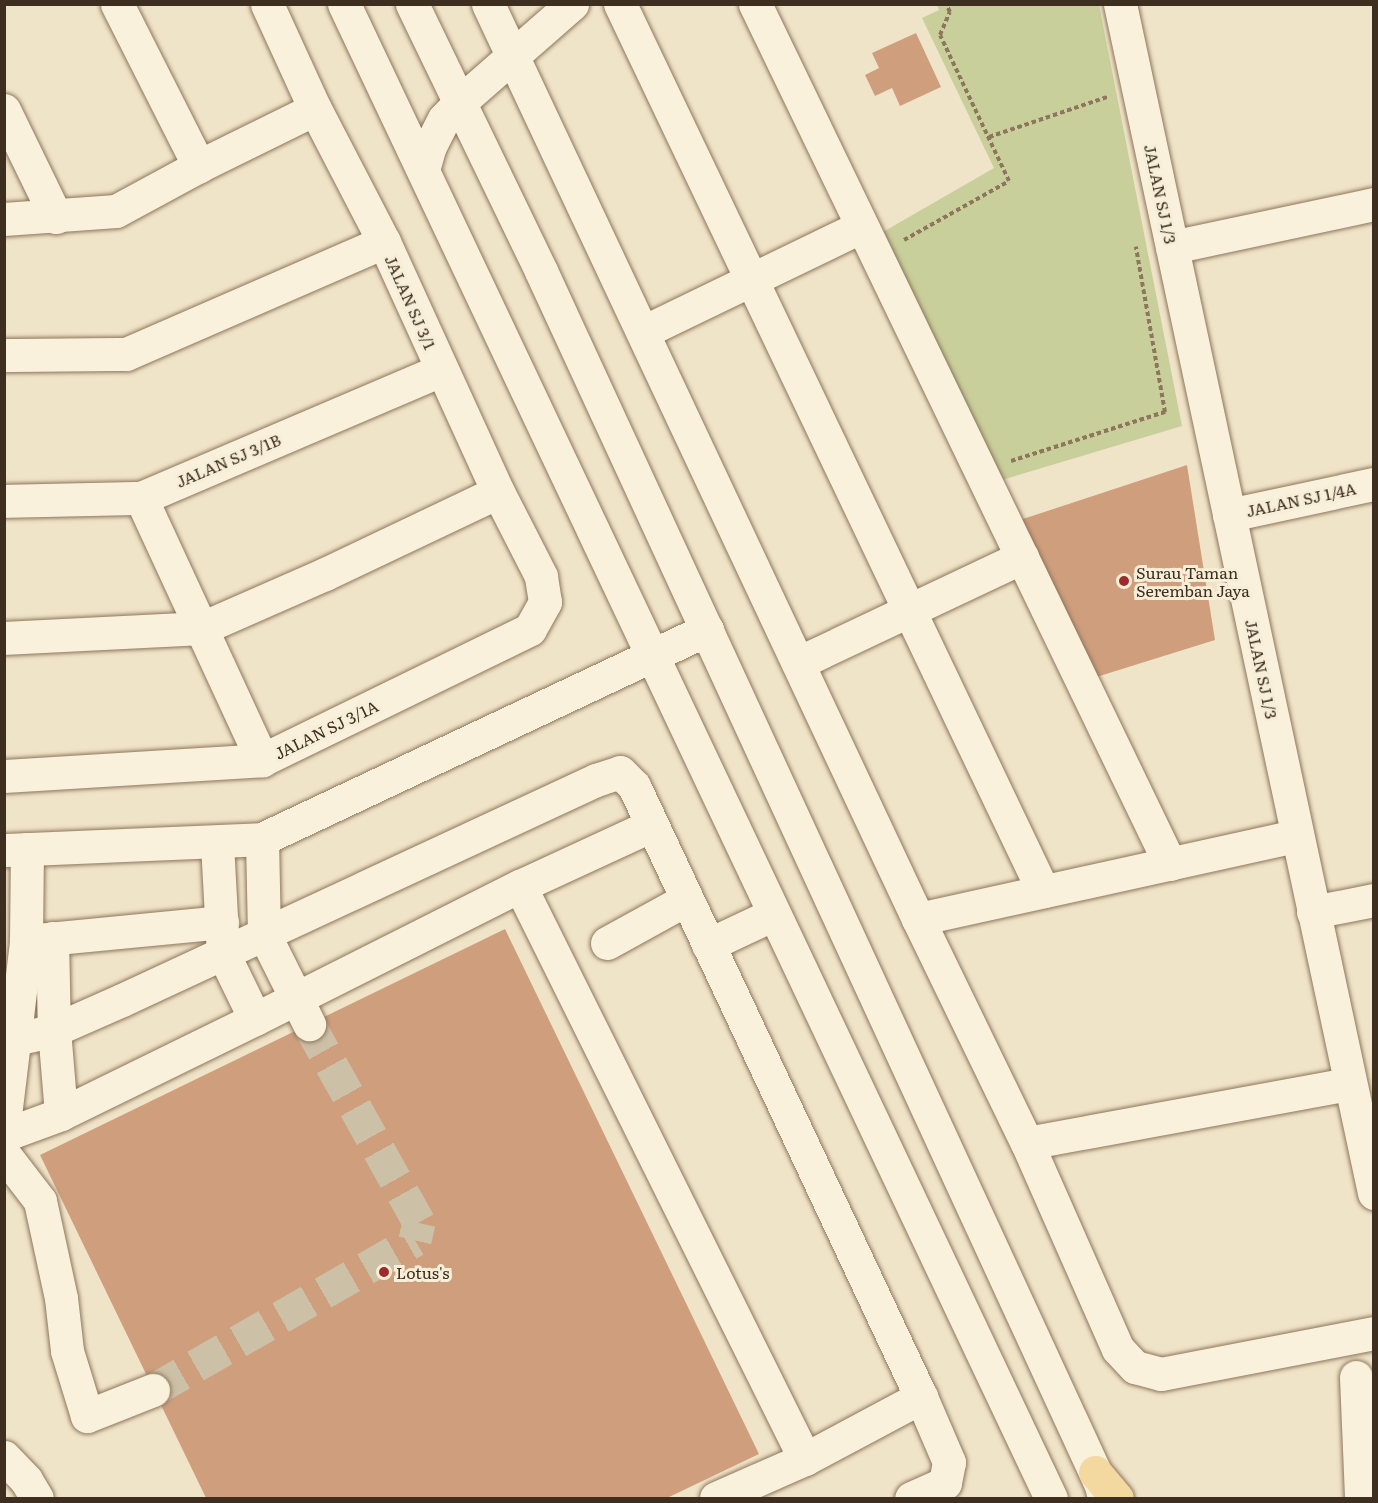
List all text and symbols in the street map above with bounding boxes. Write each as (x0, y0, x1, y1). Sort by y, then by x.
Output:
street label: JALAN SJ 1/3 (1141, 142, 1181, 246)
street label: JALAN SJ 3/1 (382, 252, 440, 352)
street label: JALAN SJ 3/1B (173, 429, 283, 491)
street label: JALAN SJ 1/4A (1244, 478, 1358, 520)
place label: Surau Taman Seremban Jaya (1136, 562, 1250, 600)
marker: Surau Taman Seremban Jaya (1117, 574, 1131, 588)
street label: JALAN SJ 1/3 (1242, 617, 1282, 721)
street label: JALAN SJ 3/1A (271, 696, 381, 762)
place label: Lotus's (396, 1262, 450, 1282)
marker: Lotus's (377, 1265, 391, 1279)

